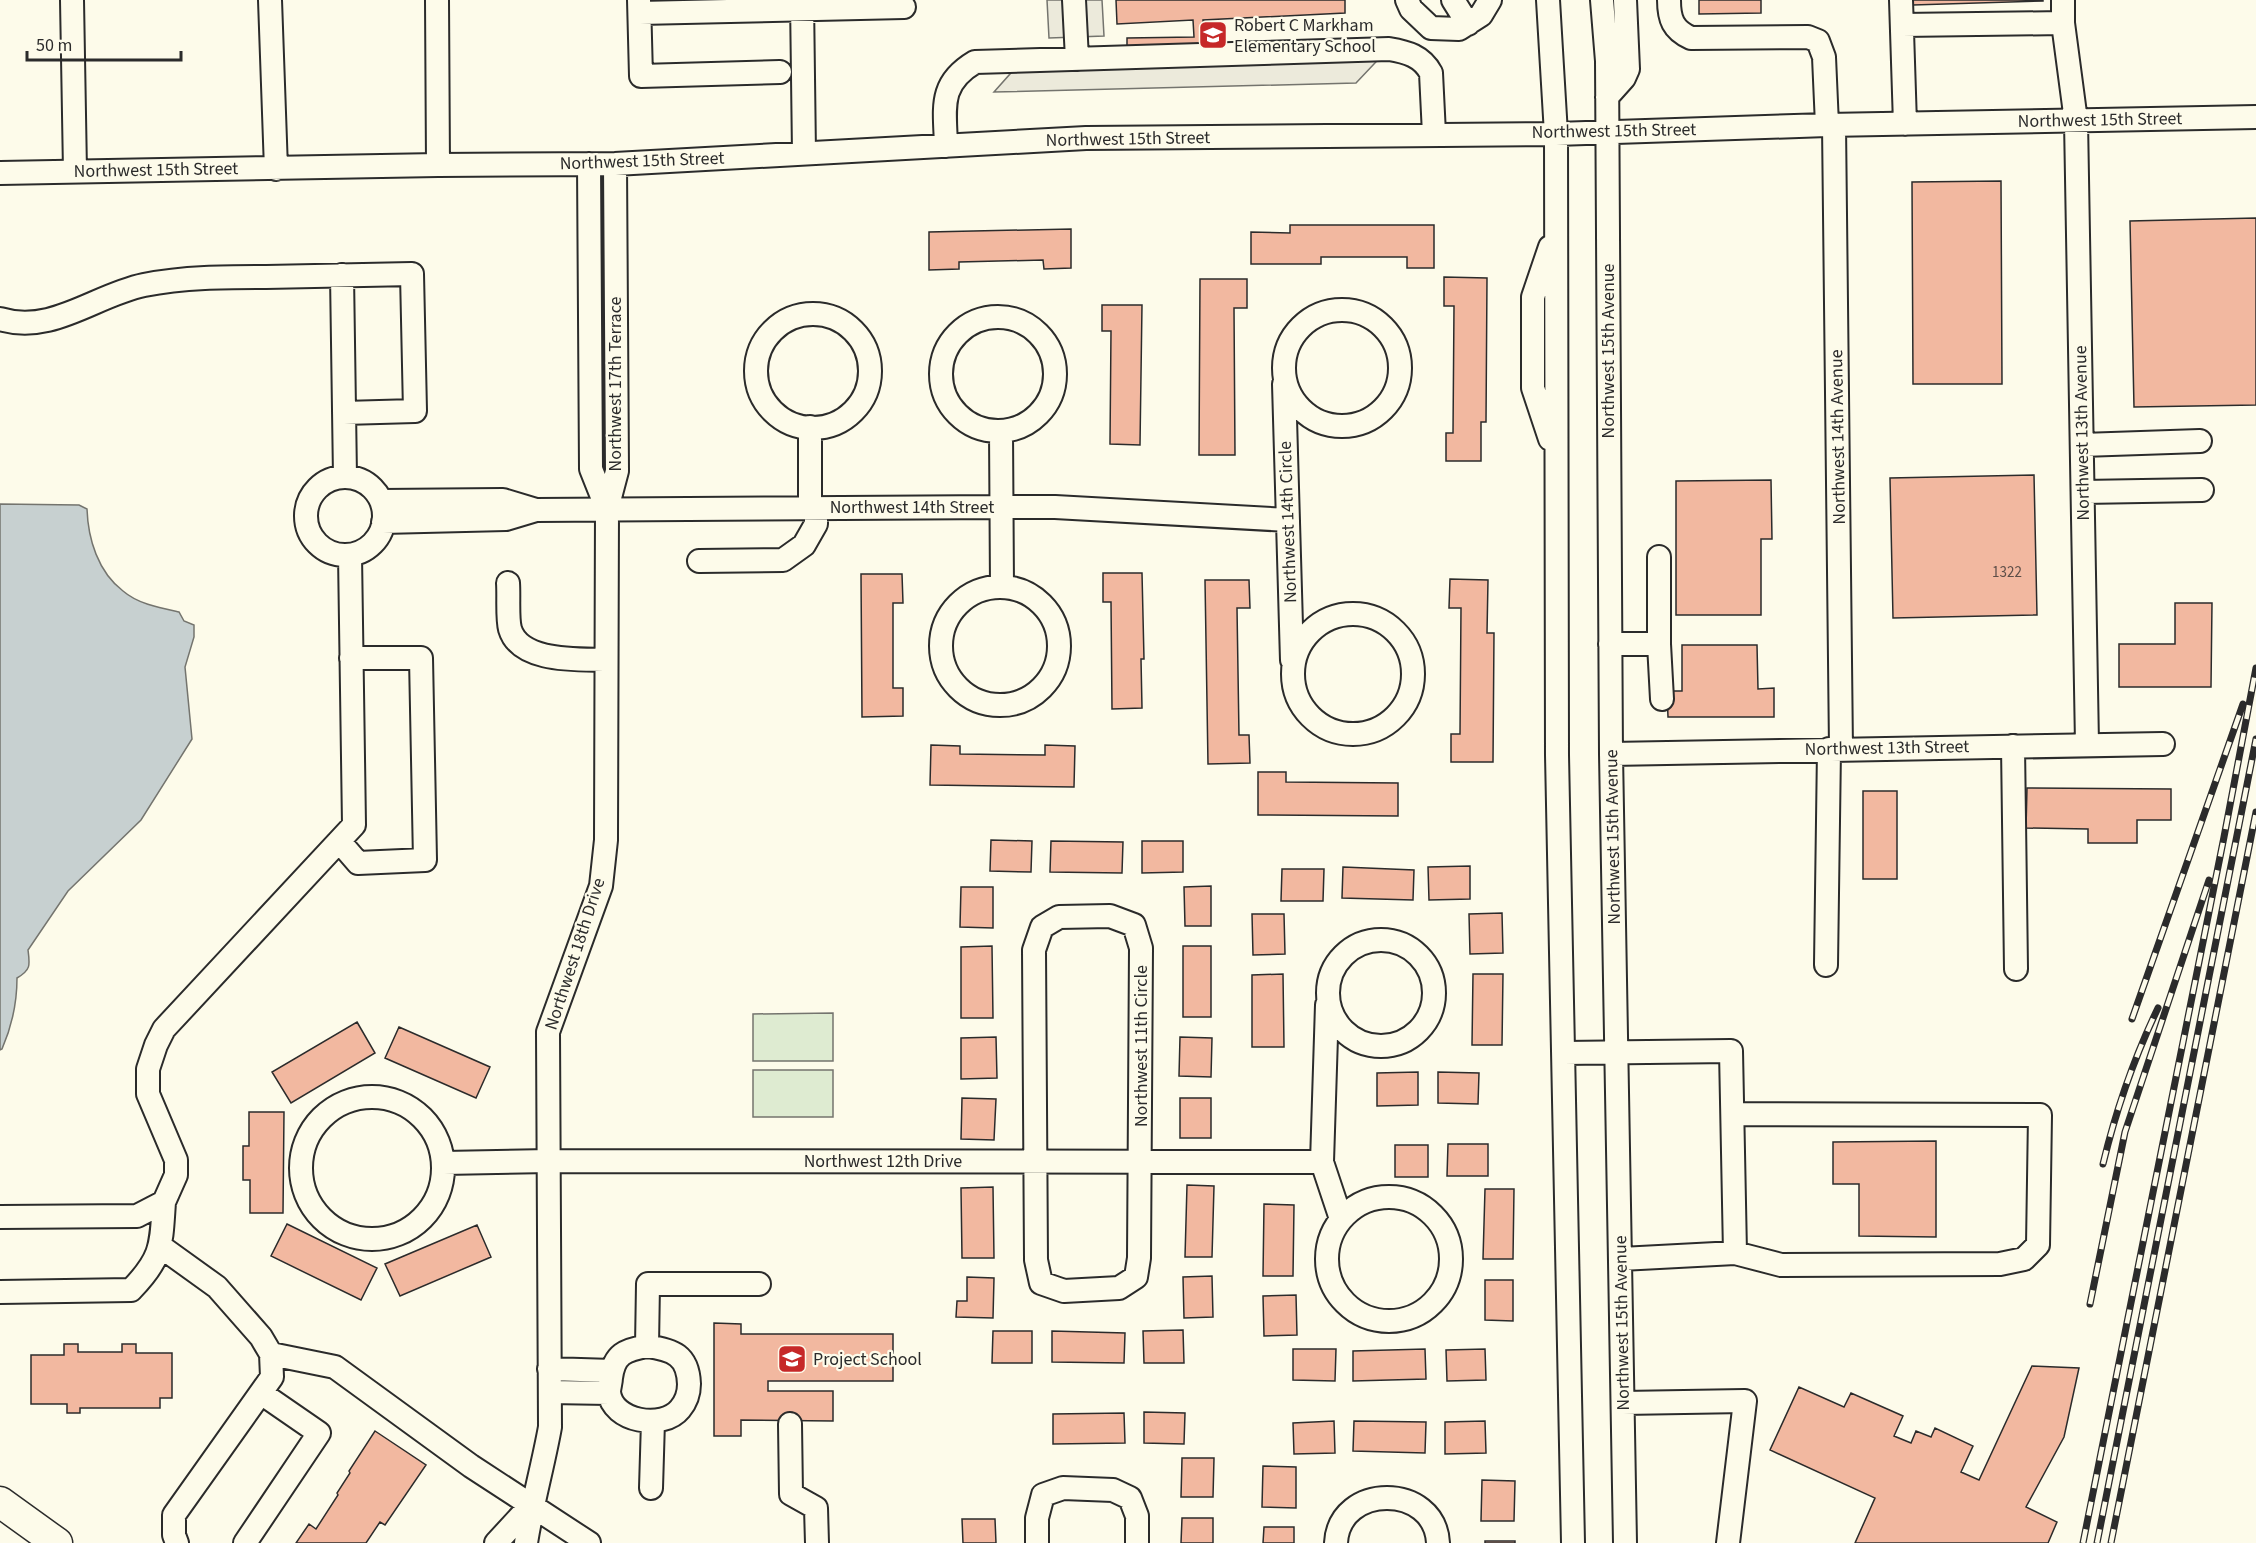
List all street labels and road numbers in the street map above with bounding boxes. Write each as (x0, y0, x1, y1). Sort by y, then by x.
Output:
street label: Northwest 15th Street (2017, 106, 2183, 134)
street label: Northwest 15th Street (1531, 117, 1697, 145)
street label: Northwest 15th Street (1045, 125, 1211, 153)
street label: Northwest 15th Street (559, 146, 725, 176)
street label: Northwest 15th Street (73, 156, 239, 184)
street label: Northwest 15th Avenue (1596, 263, 1621, 439)
street label: Northwest 17th Terrace (603, 297, 628, 471)
street label: Northwest 13th Avenue (2068, 345, 2096, 521)
street label: Northwest 14th Avenue (1824, 349, 1852, 525)
street label: Northwest 14th Circle (1273, 441, 1303, 603)
street label: Northwest 14th Street (830, 495, 994, 520)
street label: Northwest 13th Street (1804, 734, 1970, 762)
street label: Northwest 15th Avenue (1599, 749, 1627, 925)
street label: Northwest 18th Drive (539, 875, 611, 1033)
street label: Northwest 11th Circle (1129, 965, 1154, 1127)
street label: Northwest 12th Drive (804, 1149, 962, 1174)
street label: Northwest 15th Avenue (1608, 1235, 1636, 1411)

